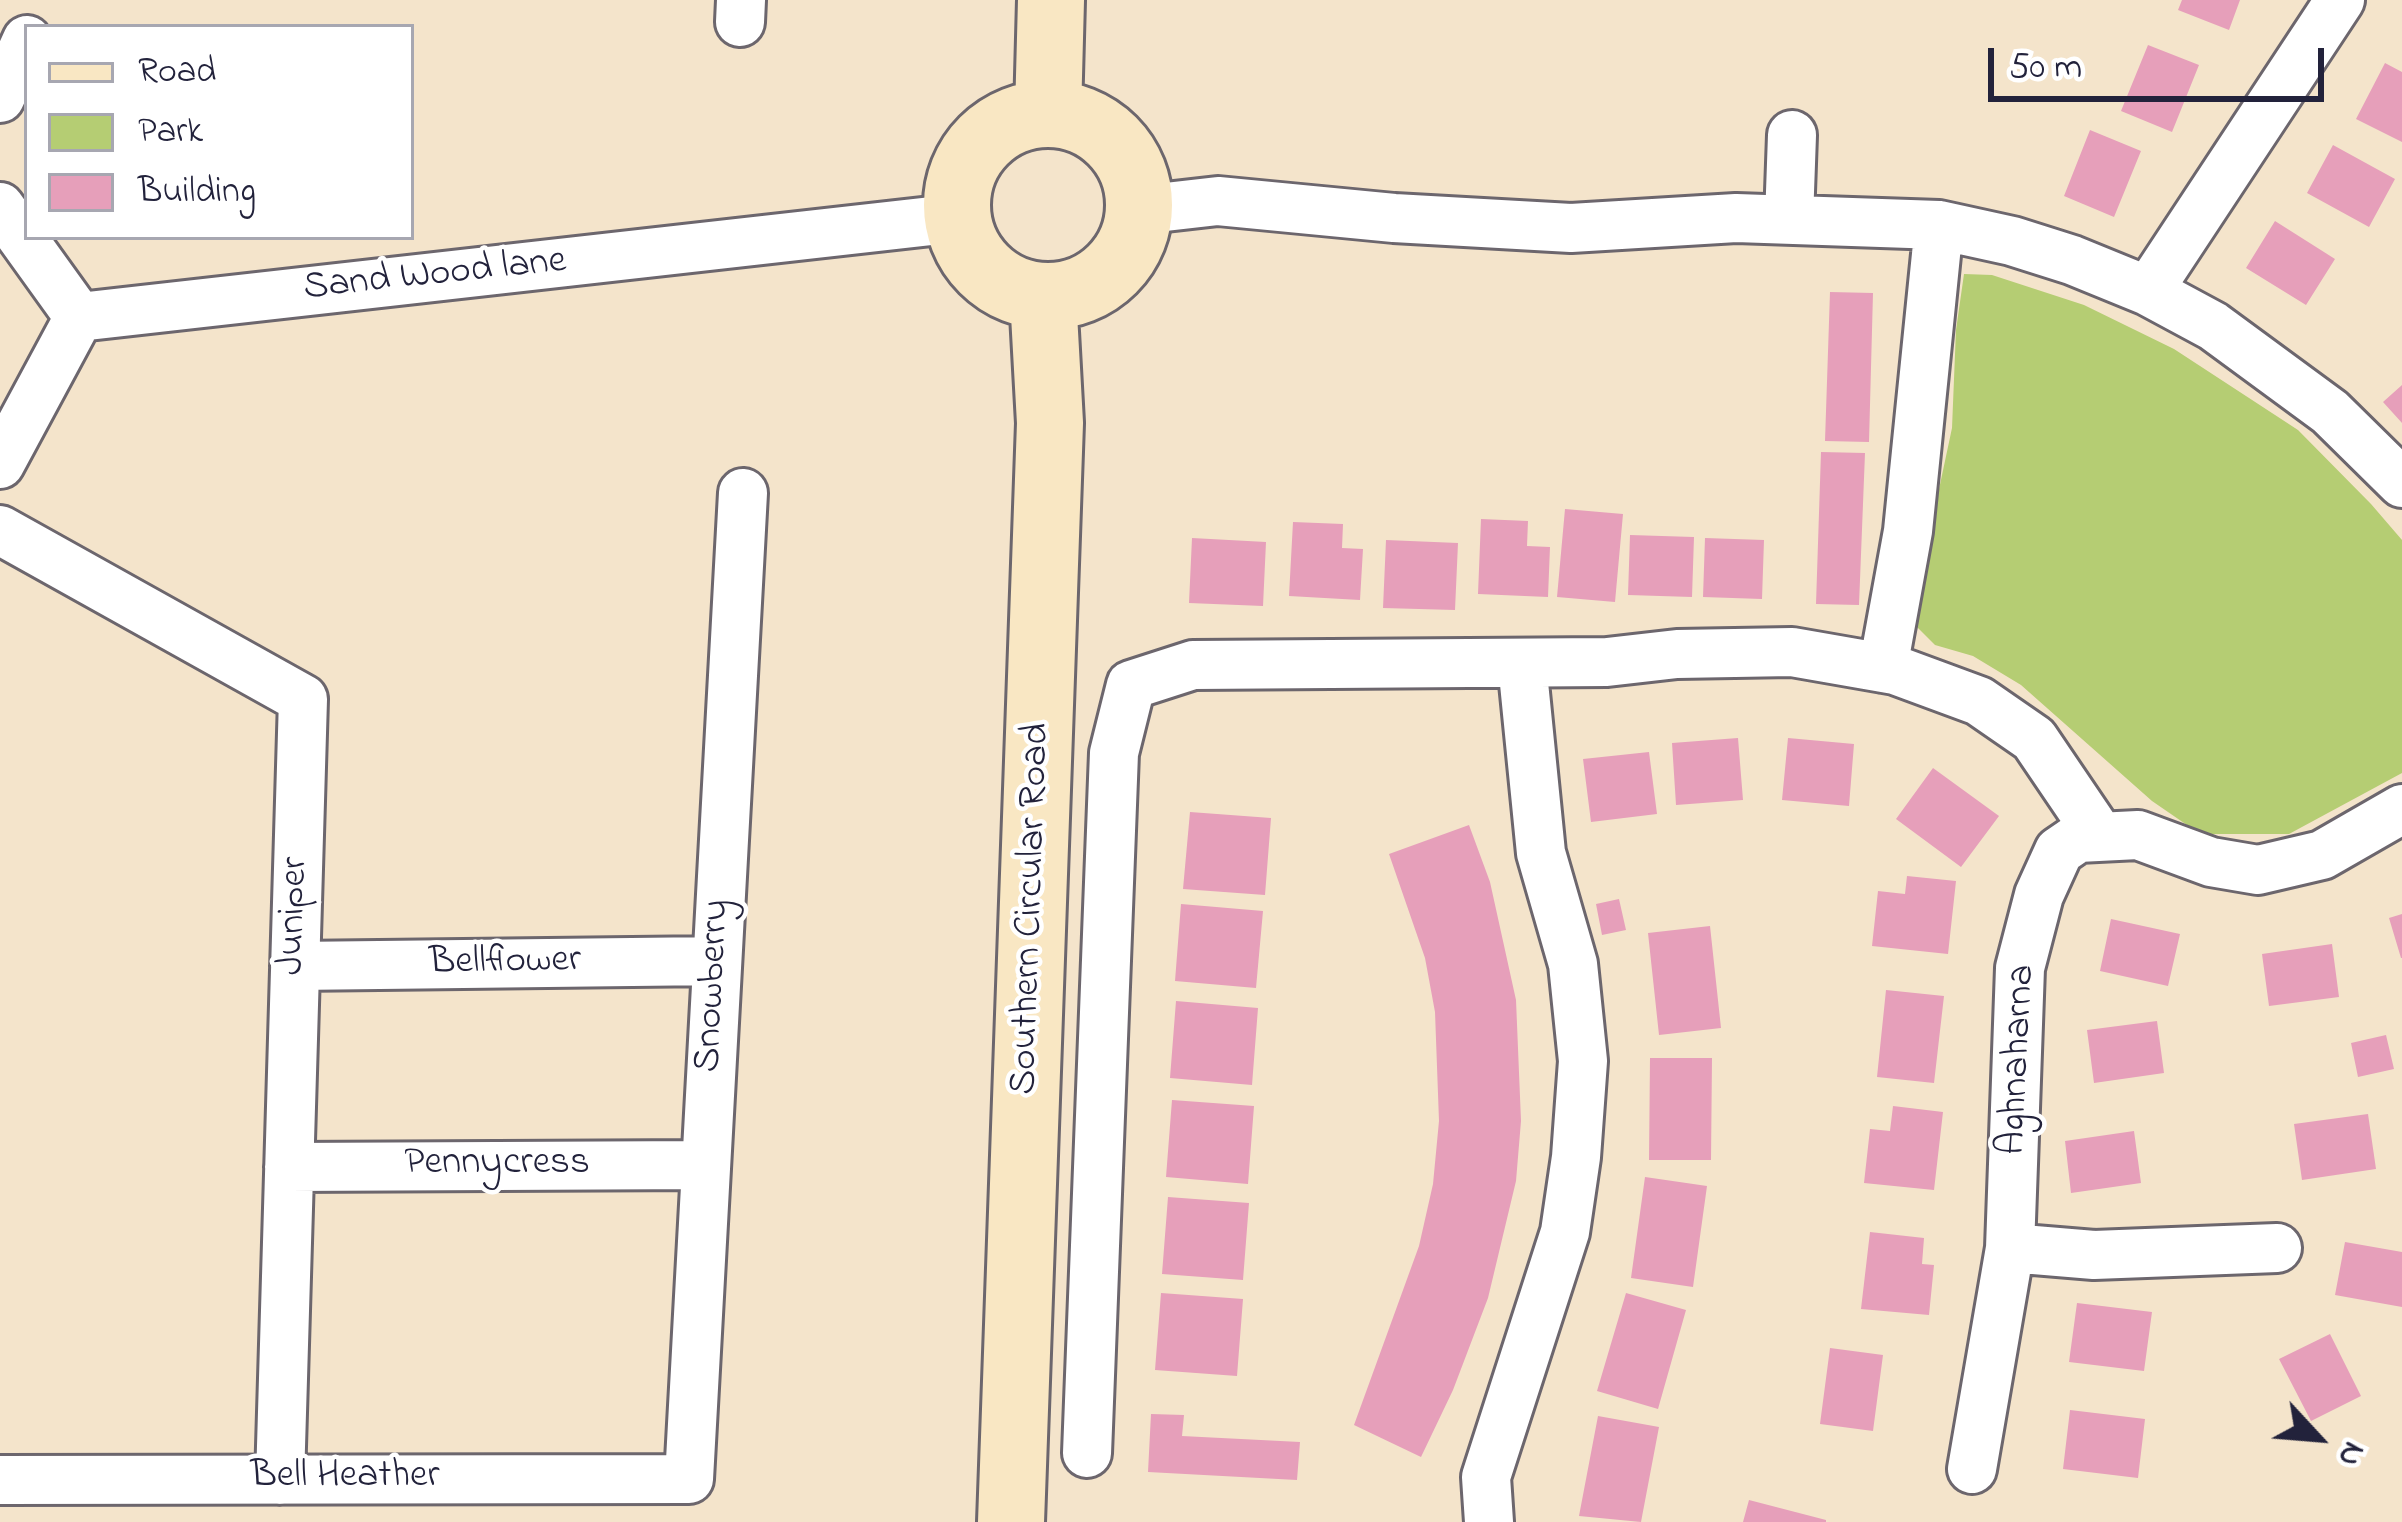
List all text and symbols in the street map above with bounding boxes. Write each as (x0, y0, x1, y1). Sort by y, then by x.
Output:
legend (24, 24, 414, 240)
scale bar (1994, 24, 2330, 98)
text: 50 m (2009, 42, 2082, 95)
text: Road (138, 46, 216, 99)
text: Park (138, 106, 203, 159)
text: Building (138, 166, 256, 219)
street label: Sand Wood lane (301, 240, 569, 314)
street label: Southern Circular Road (1003, 722, 1063, 1096)
street label: Juniper (271, 856, 321, 976)
street label: Snowberry (687, 898, 743, 1074)
street label: Bellflower (429, 939, 581, 989)
street label: Aghnaharna (1992, 964, 2048, 1156)
street label: Pennycress (404, 1143, 590, 1189)
north arrow (2258, 1378, 2378, 1498)
text: N (2324, 1433, 2377, 1474)
street label: Bell Heather (251, 1456, 439, 1502)

